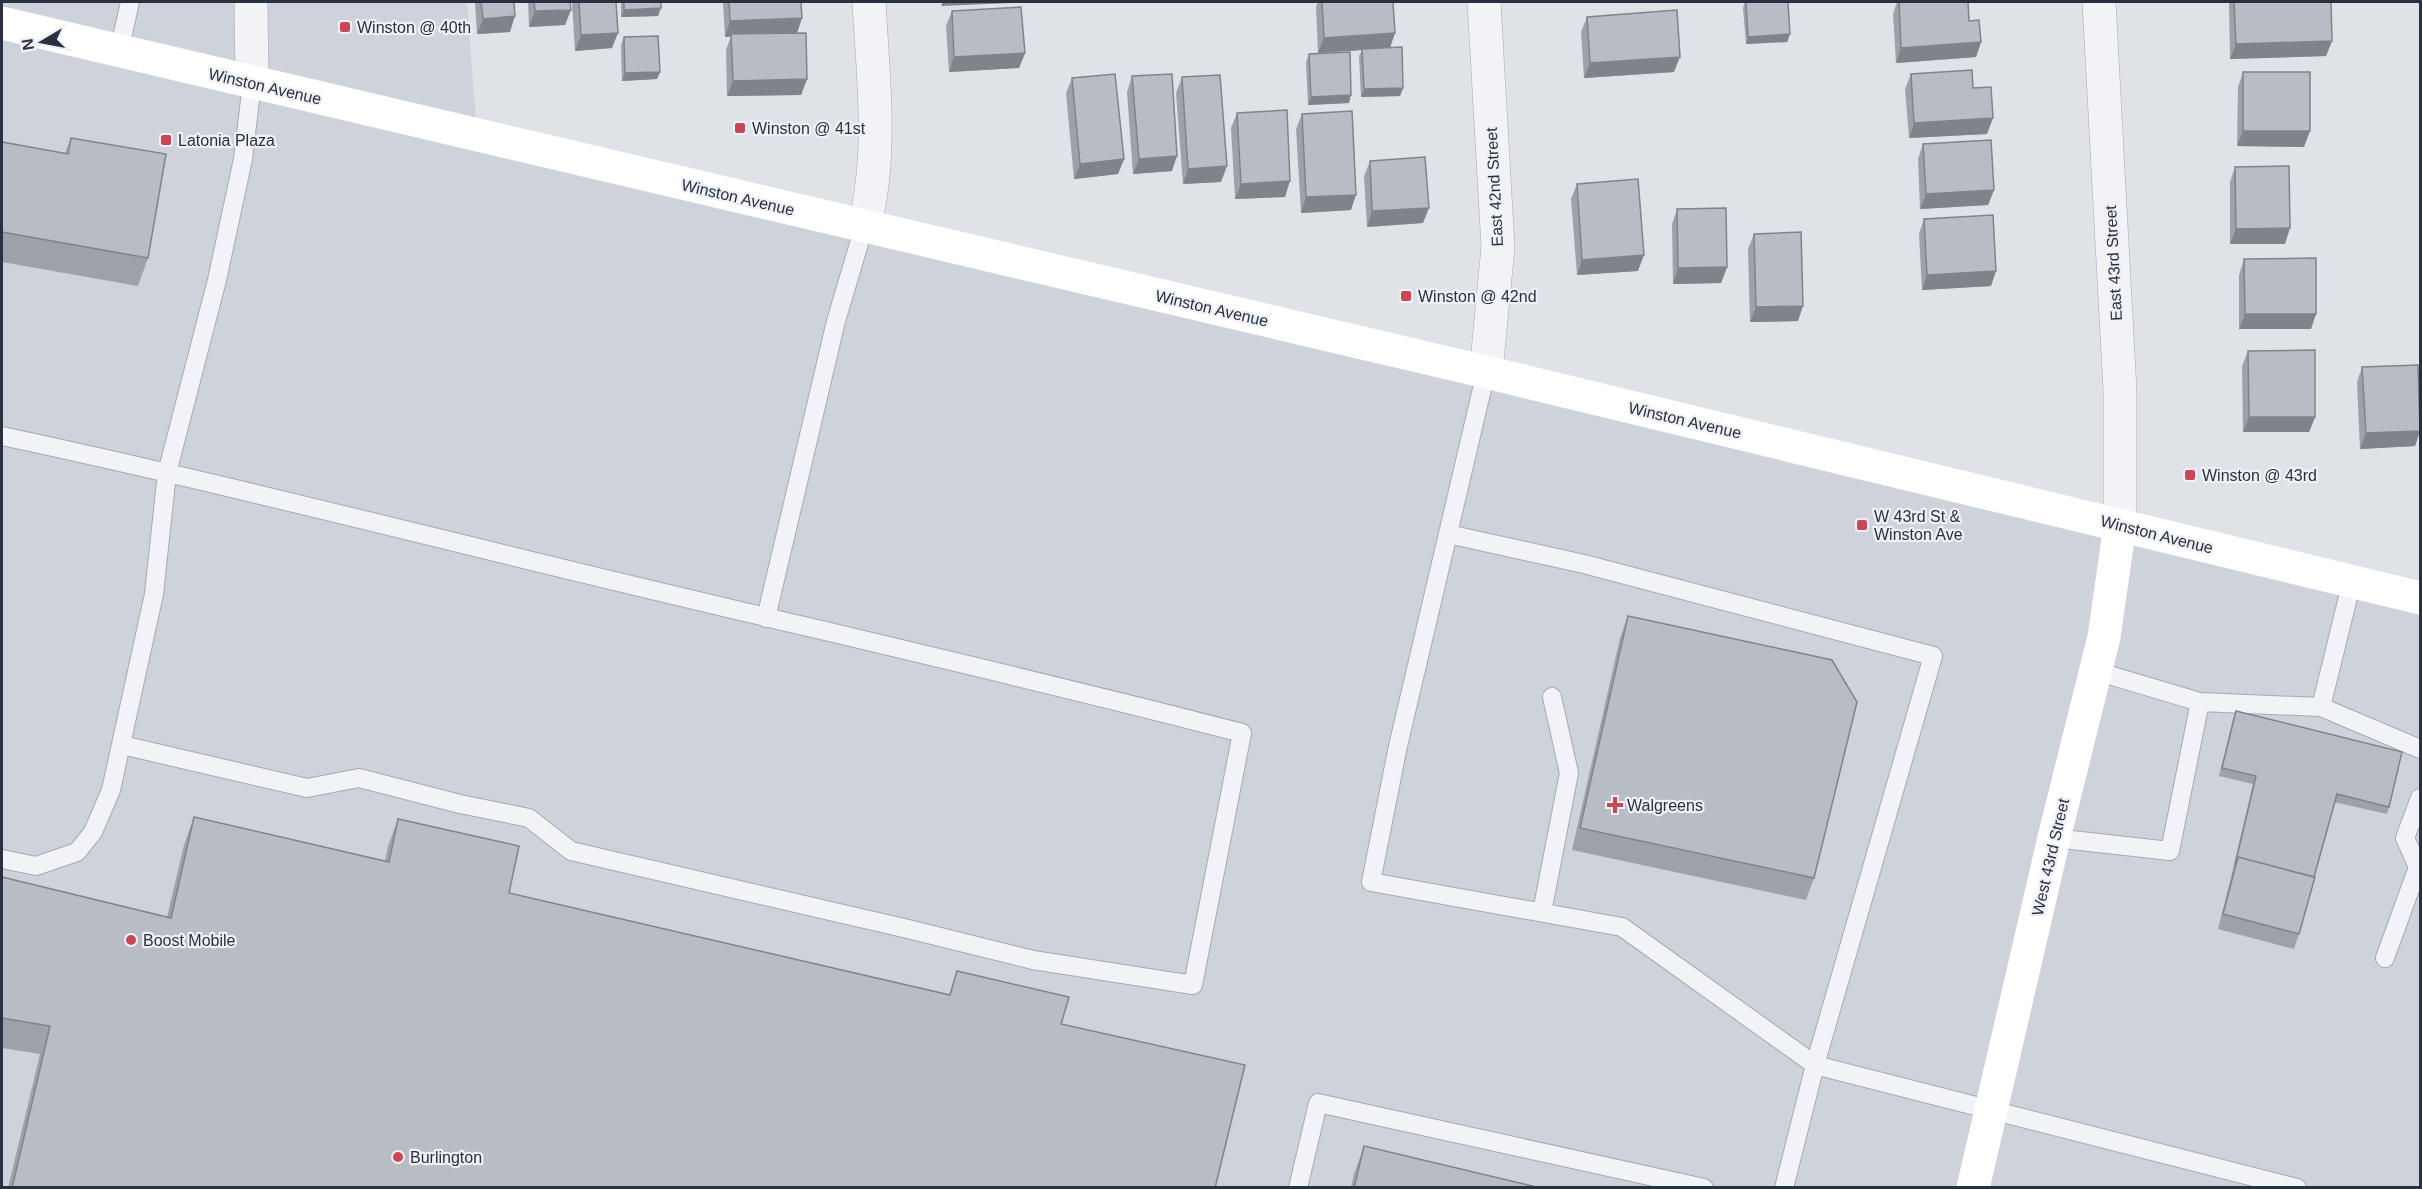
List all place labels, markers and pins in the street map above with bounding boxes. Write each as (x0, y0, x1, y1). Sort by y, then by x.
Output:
place label: Winston @ 40th (357, 19, 471, 36)
marker: Winston @ 40th (338, 20, 352, 34)
place label: Winston @ 41st (752, 120, 866, 137)
marker: Winston @ 41st (733, 121, 747, 135)
place label: Latonia Plaza (178, 132, 275, 149)
marker: Latonia Plaza (159, 133, 173, 147)
place label: Winston @ 42nd (1418, 288, 1537, 305)
marker: Winston @ 42nd (1399, 289, 1413, 303)
place label: Winston @ 43rd (2202, 467, 2317, 484)
marker: Winston @ 43rd (2183, 468, 2197, 482)
place label: W 43rd St & Winston Ave (1874, 508, 1963, 543)
marker: W 43rd St & Winston Ave (1855, 518, 1869, 532)
place label: Walgreens (1627, 797, 1703, 814)
marker: Walgreens (1608, 798, 1622, 812)
place label: Boost Mobile (143, 932, 236, 949)
marker: Boost Mobile (124, 933, 138, 947)
place label: Burlington (410, 1149, 482, 1166)
marker: Burlington (391, 1150, 405, 1164)

